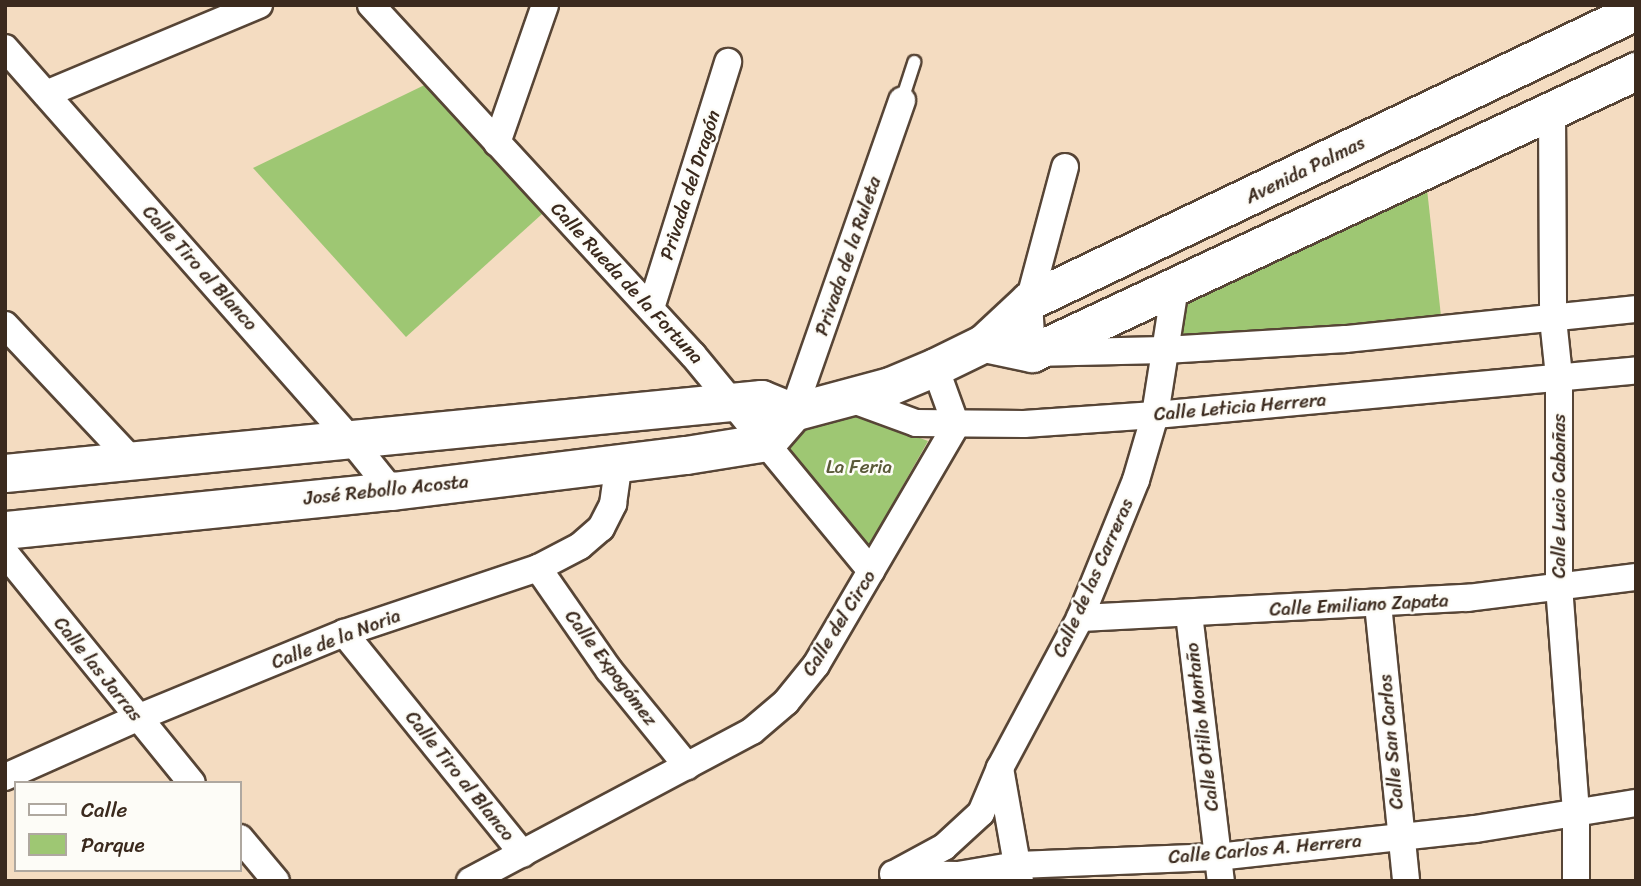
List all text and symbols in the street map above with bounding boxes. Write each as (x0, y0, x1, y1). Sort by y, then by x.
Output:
street label: Privada del Dragón (655, 107, 725, 263)
street label: Avenida Palmas (1242, 131, 1368, 209)
street label: Privada de la Ruleta (810, 173, 886, 339)
street label: Calle Rueda de la Fortuna (546, 197, 708, 369)
street label: Calle Tiro al Blanco (138, 200, 262, 336)
street label: Calle Leticia Herrera (1152, 388, 1328, 426)
street label: Calle Lucio Cabañas (1548, 414, 1570, 578)
park label: La Feria (826, 456, 892, 478)
street label: José Rebollo Acosta (302, 470, 470, 510)
street label: Calle de las Carreras (1047, 494, 1139, 662)
street label: Calle del Circo (797, 566, 881, 680)
street label: Calle Emiliano Zapata (1269, 589, 1449, 621)
street label: Calle de la Noria (268, 604, 404, 674)
street label: Calle Expogómez (560, 605, 662, 731)
street label: Calle las Jarras (49, 613, 147, 725)
street label: Calle Otilio Montaño (1180, 641, 1224, 813)
street label: Calle San Carlos (1374, 673, 1408, 811)
street label: Calle Tiro al Blanco (400, 706, 520, 846)
legend (14, 781, 242, 872)
text: Calle (81, 791, 127, 829)
text: Parque (81, 826, 145, 864)
street label: Calle Carlos A. Herrera (1168, 829, 1362, 869)

